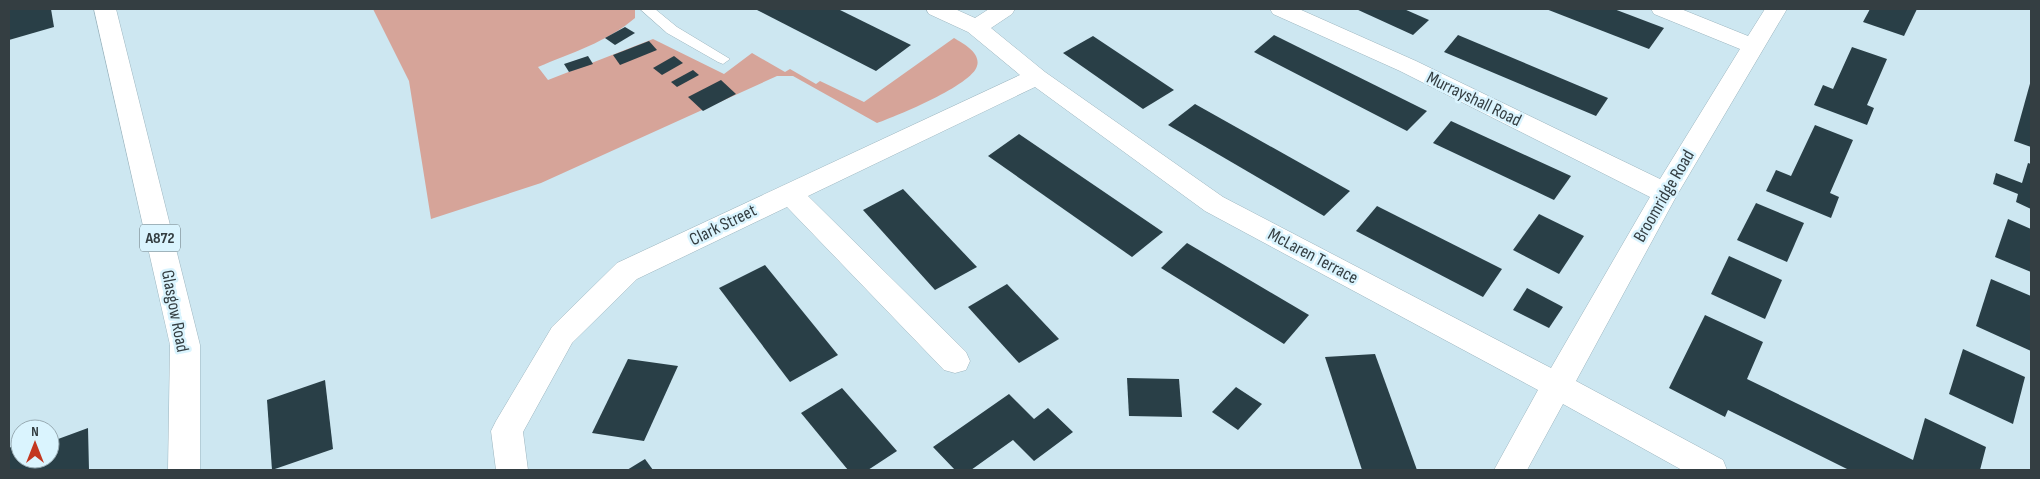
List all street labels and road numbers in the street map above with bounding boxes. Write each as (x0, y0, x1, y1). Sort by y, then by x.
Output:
street label: Murrayshall Road (1423, 67, 1525, 131)
street label: Broomridge Road (1629, 146, 1699, 246)
street label: Clark Street (686, 200, 760, 250)
road number: A872 (140, 224, 180, 252)
street label: McLaren Terrace (1264, 224, 1362, 288)
street label: Glasgow Road (157, 268, 193, 354)

